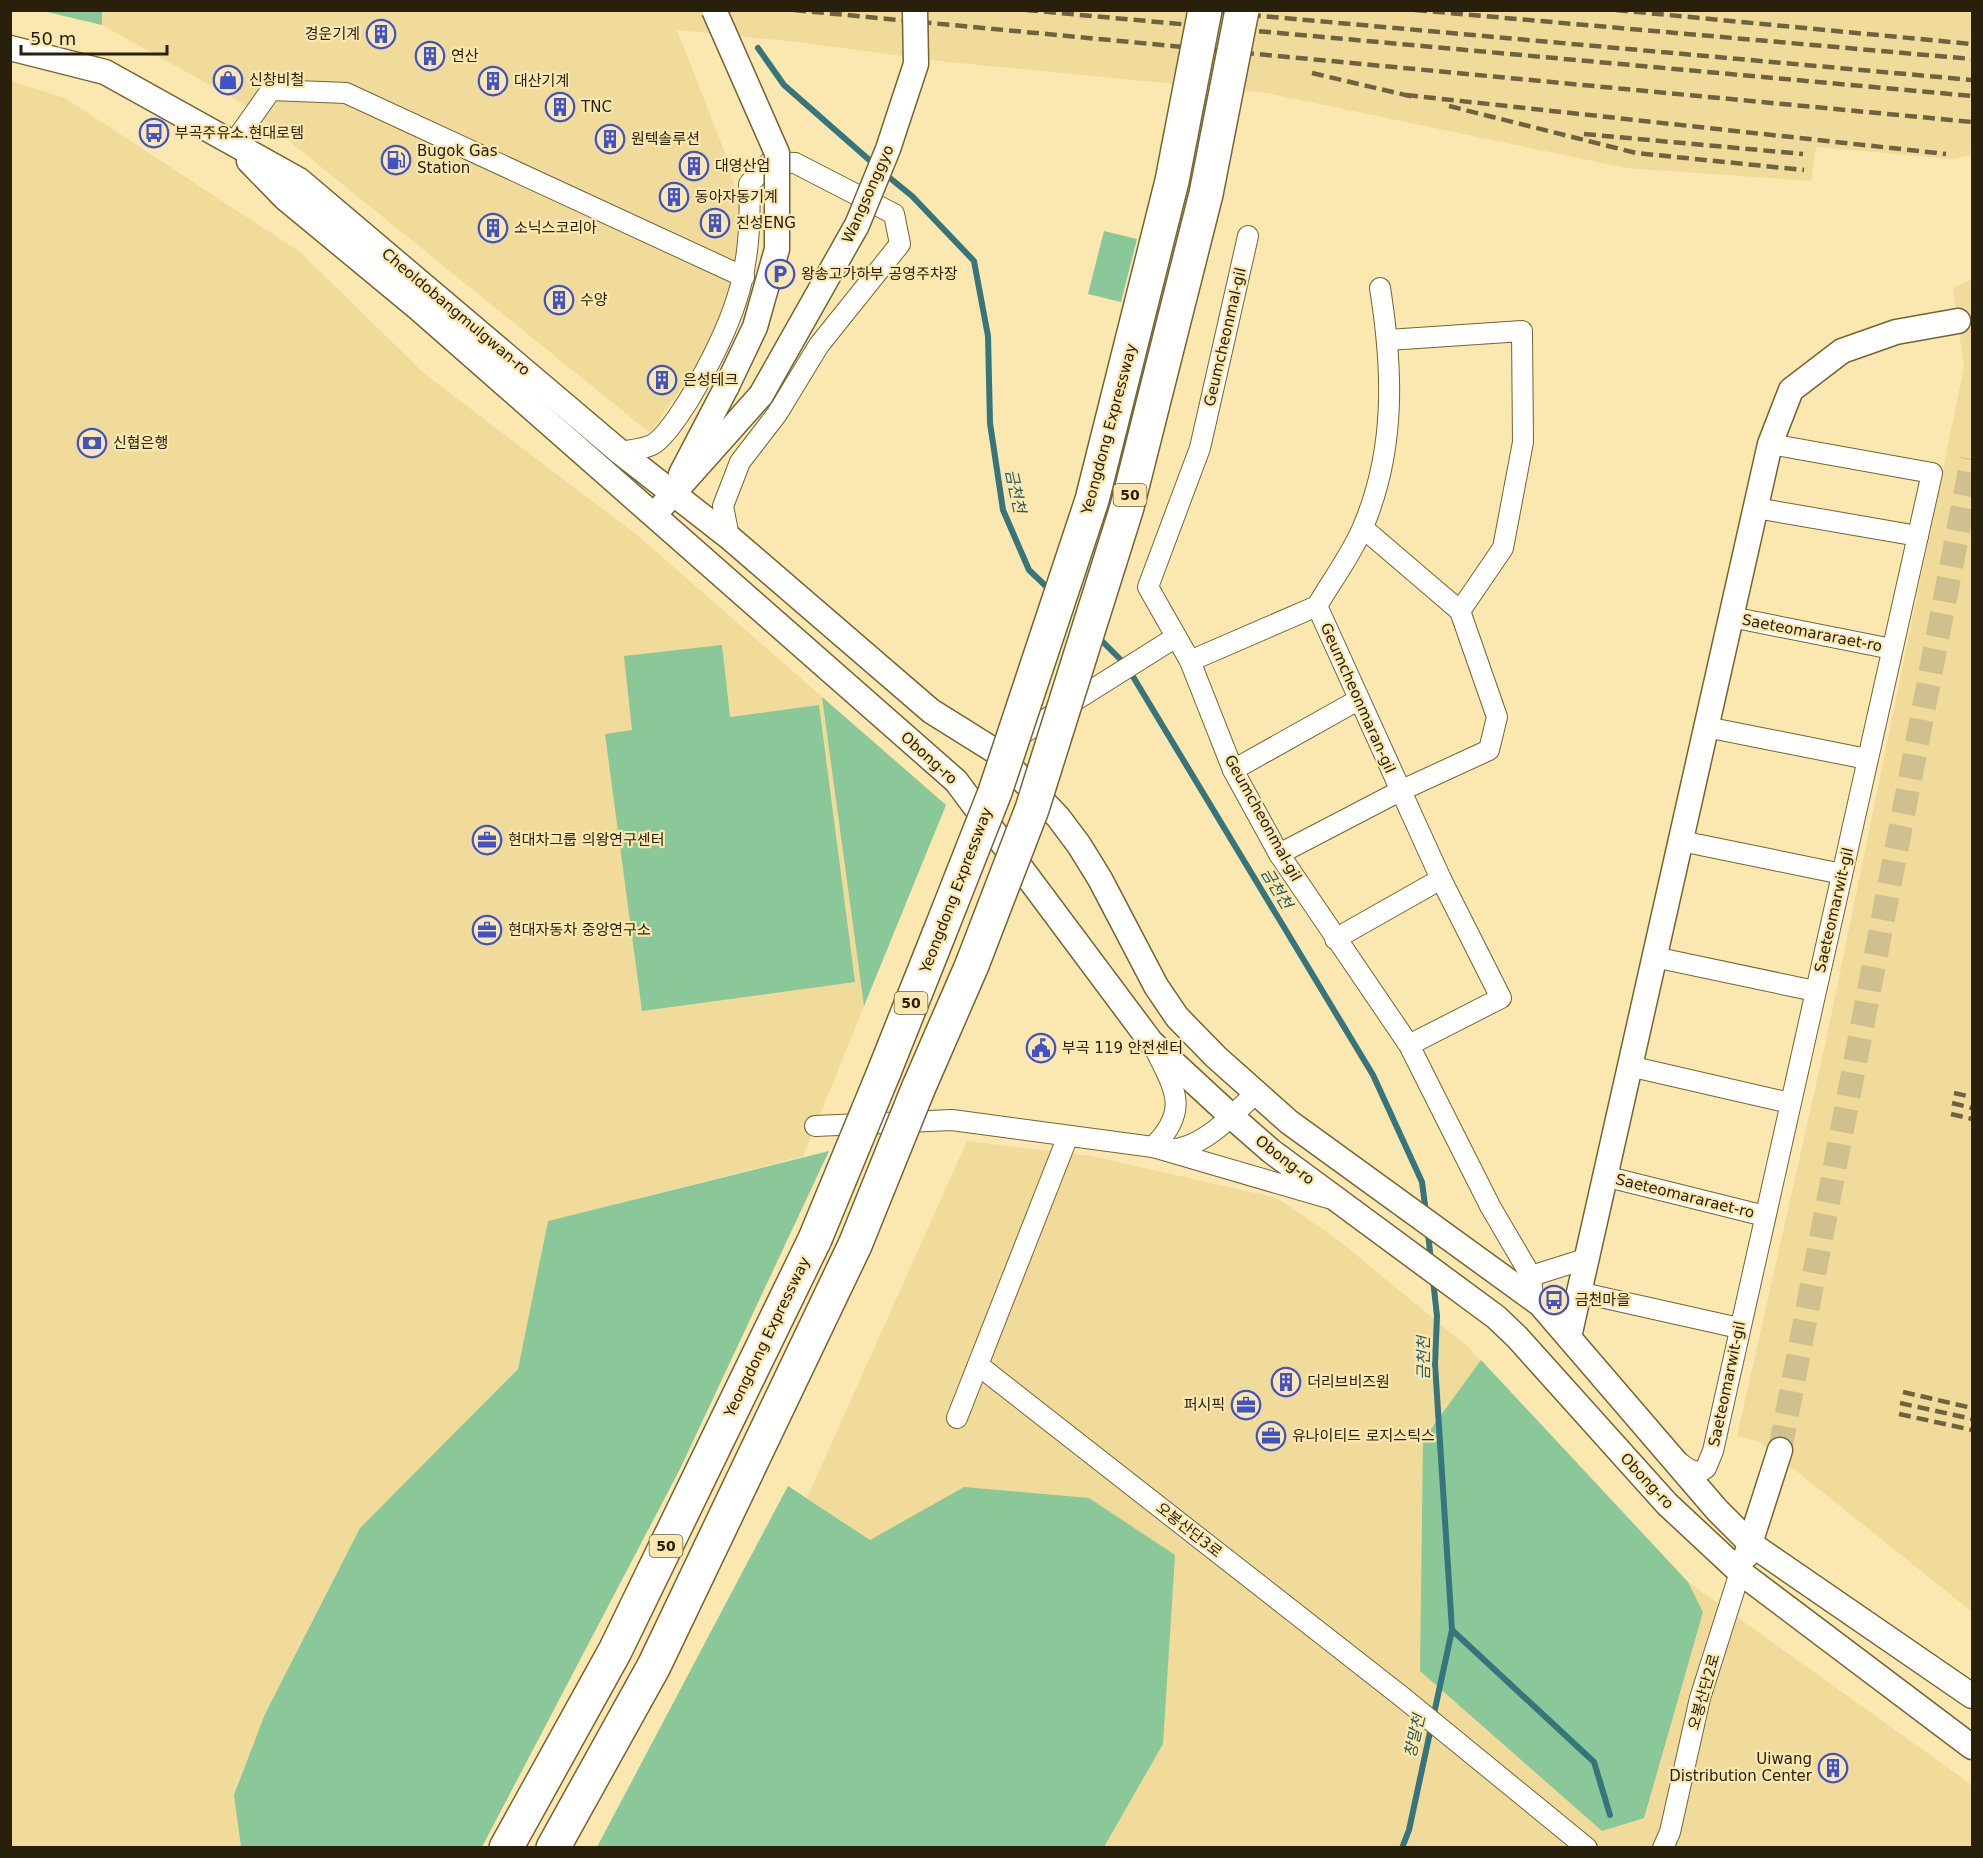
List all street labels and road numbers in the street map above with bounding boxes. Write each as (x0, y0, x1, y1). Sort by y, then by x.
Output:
street label: Wangsonggyo (838, 142, 898, 246)
street label: Cheoldobangmulgwan-ro (378, 245, 534, 379)
street label: Geumcheonmal-gil (1200, 266, 1250, 408)
street label: Yeongdong Expressway (1077, 342, 1141, 517)
road number: 50 (1114, 484, 1146, 506)
street label: Saeteomararaet-ro (1740, 611, 1884, 655)
street label: Geumcheonmaran-gil (1317, 620, 1399, 776)
street label: Obong-ro (897, 728, 961, 788)
street label: Geumcheonmal-gil (1221, 752, 1305, 884)
street label: Yeongdong Expressway (916, 805, 996, 976)
street label: Saeteomarwit-gil (1811, 846, 1857, 974)
road number: 50 (894, 992, 928, 1014)
street label: Obong-ro (1252, 1131, 1318, 1189)
street label: Saeteomararaet-ro (1614, 1170, 1756, 1222)
street label: Yeongdong Expressway (720, 1254, 814, 1421)
street label: Saeteomarwit-gil (1705, 1320, 1749, 1448)
street label: Obong-ro (1617, 1449, 1677, 1513)
street label: 오봉산단3로 (1153, 1499, 1225, 1561)
road number: 50 (650, 1535, 682, 1557)
street label: 오봉산단2로 (1685, 1652, 1723, 1732)

